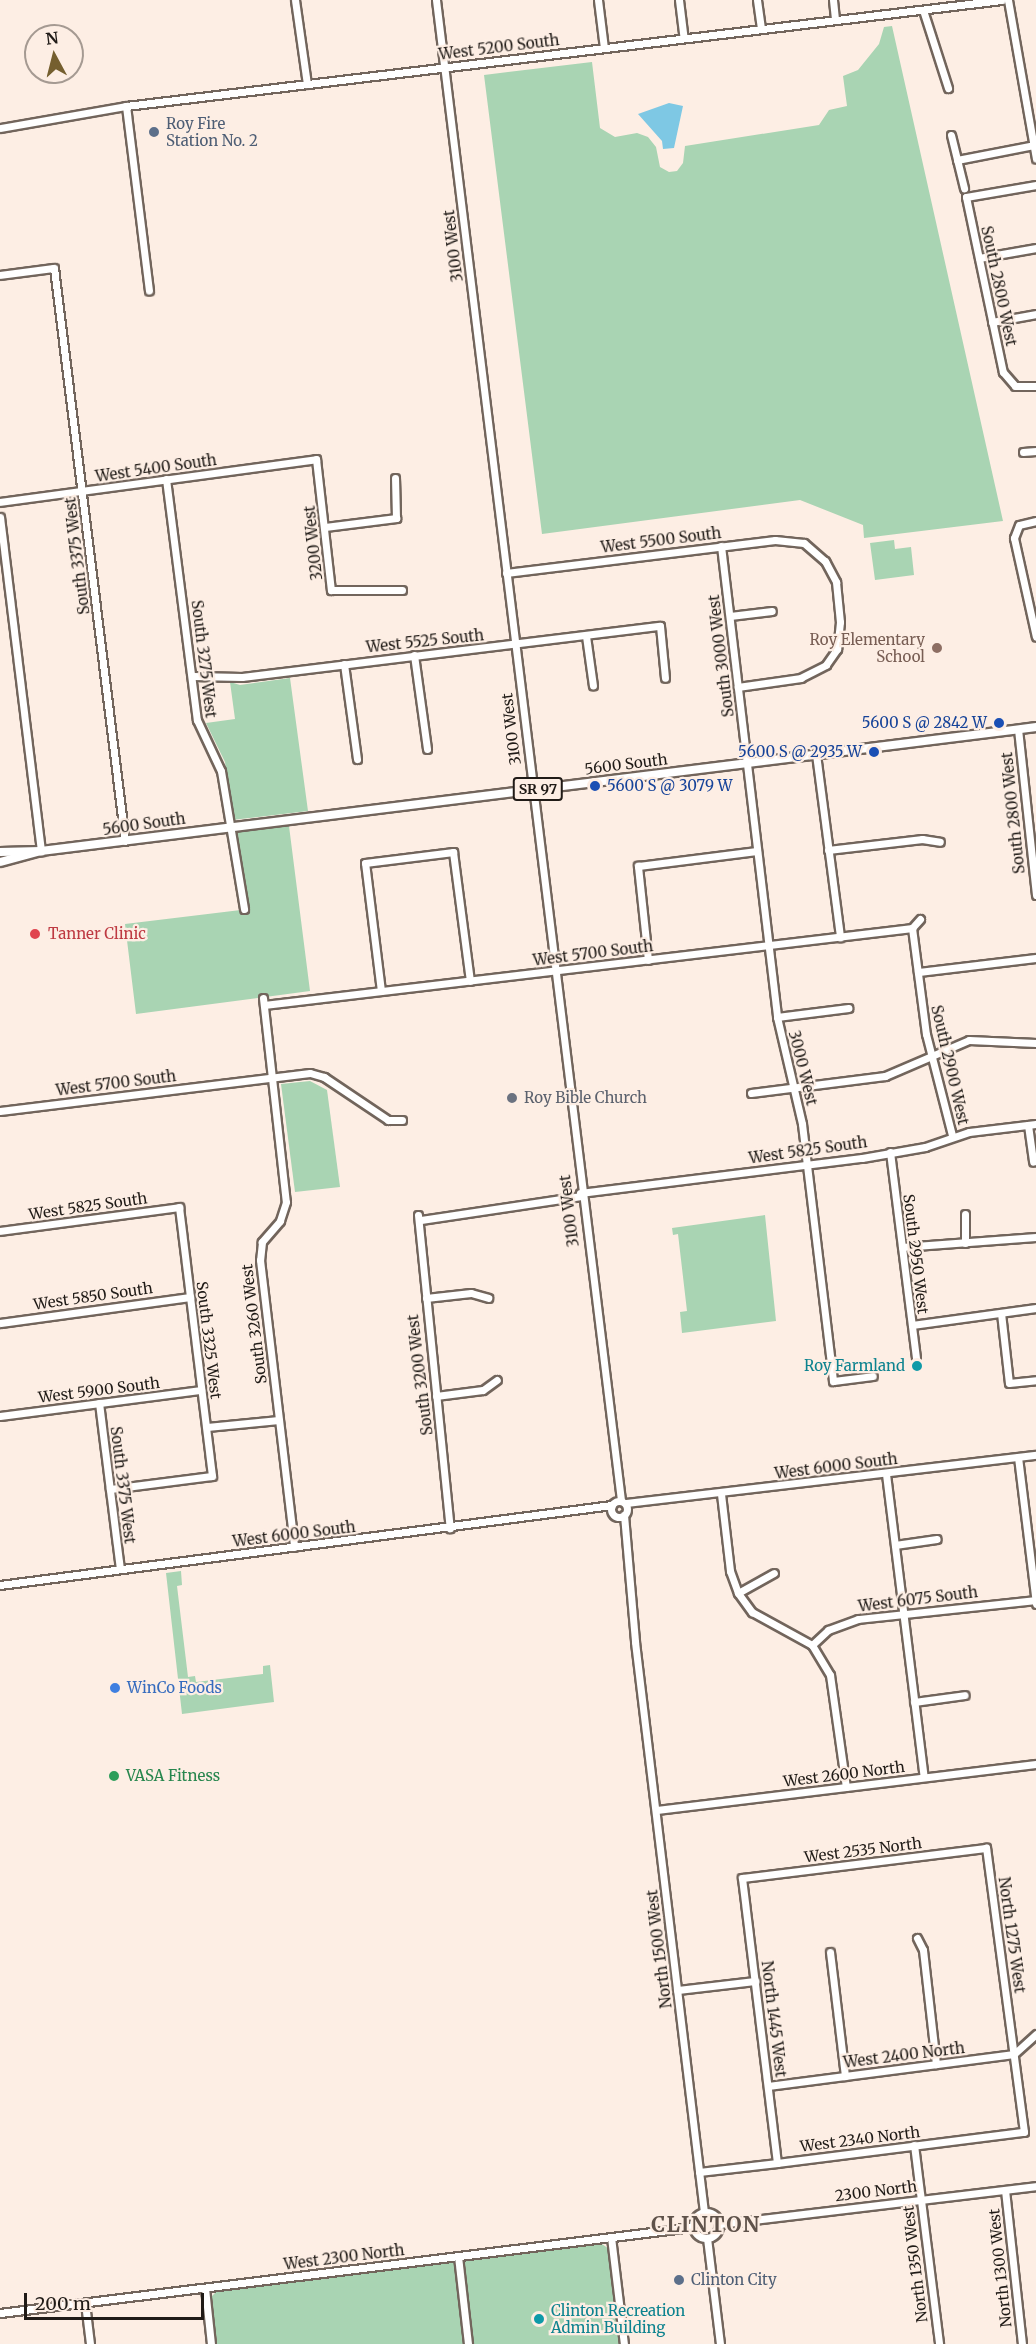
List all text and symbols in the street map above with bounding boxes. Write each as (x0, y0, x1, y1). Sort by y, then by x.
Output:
north arrow (24, 24, 84, 84)
text: N (45, 27, 60, 49)
street label: West 5200 South (438, 31, 560, 63)
place label: Roy Fire Station No. 2 (166, 114, 258, 149)
marker: Roy Fire Station No. 2 (147, 125, 161, 139)
street label: 3100 West (440, 209, 466, 283)
street label: South 2800 West (977, 224, 1021, 348)
street label: West 5400 South (94, 451, 218, 485)
street label: South 3375 West (61, 496, 93, 616)
street label: 3200 West (300, 505, 326, 581)
street label: West 5500 South (600, 524, 722, 556)
street label: South 3000 West (705, 594, 737, 718)
street label: South 3275 West (188, 599, 220, 719)
street label: West 5525 South (365, 626, 485, 656)
place label: Roy Elementary School (810, 630, 925, 665)
marker: Roy Elementary School (930, 641, 944, 655)
street label: 3100 West (498, 692, 524, 766)
place label: 5600 S @ 2842 W (862, 714, 987, 732)
marker: 5600 S @ 2842 W (992, 716, 1006, 730)
place label: 5600 S @ 2935 W (738, 743, 862, 761)
marker: 5600 S @ 2935 W (867, 745, 881, 759)
street label: 5600 South (584, 750, 668, 778)
street label: South 2800 West (998, 751, 1028, 875)
place label: 5600 S @ 3079 W (607, 777, 733, 795)
road number: SR 97 (512, 778, 564, 800)
marker: 5600 S @ 3079 W (588, 779, 602, 793)
street label: 5600 South (101, 809, 187, 839)
marker: Tanner Clinic (26, 925, 44, 943)
place label: Tanner Clinic (48, 925, 146, 943)
street label: West 5700 South (532, 937, 654, 969)
street label: South 2900 West (927, 1003, 973, 1127)
street label: 3000 West (785, 1029, 821, 1107)
street label: West 5700 South (55, 1067, 177, 1099)
place label: Roy Bible Church (524, 1089, 647, 1107)
marker: Roy Bible Church (505, 1091, 519, 1105)
street label: West 5825 South (748, 1133, 868, 1167)
street label: 3100 West (556, 1174, 582, 1248)
street label: West 5825 South (28, 1189, 148, 1223)
street label: South 2950 West (900, 1193, 932, 1315)
street label: South 3260 West (238, 1263, 270, 1385)
street label: West 5850 South (32, 1279, 154, 1313)
street label: South 3325 West (193, 1280, 225, 1400)
street label: South 3200 West (404, 1314, 436, 1436)
place label: Roy Farmland (804, 1357, 905, 1375)
marker: Roy Farmland (910, 1359, 924, 1373)
street label: West 5900 South (37, 1374, 161, 1406)
street label: South 3375 West (107, 1425, 139, 1545)
street label: West 6000 South (774, 1450, 898, 1482)
street label: West 6000 South (232, 1518, 356, 1550)
street label: West 6075 South (857, 1583, 979, 1615)
place label: WinCo Foods (127, 1679, 222, 1697)
marker: WinCo Foods (108, 1681, 122, 1695)
street label: West 2600 North (782, 1758, 906, 1790)
place label: VASA Fitness (126, 1767, 220, 1785)
marker: VASA Fitness (107, 1769, 121, 1783)
street label: West 2535 North (803, 1834, 923, 1866)
street label: North 1275 West (995, 1876, 1029, 1994)
street label: North 1500 West (643, 1889, 675, 2009)
street label: North 1445 West (758, 1960, 790, 2078)
street label: West 2400 North (842, 2039, 966, 2071)
street label: West 2340 North (799, 2123, 921, 2155)
street label: 2300 North (834, 2177, 918, 2205)
street label: North 1350 West (899, 2205, 931, 2323)
street label: North 1300 West (985, 2208, 1015, 2328)
district label: CLINTON (651, 2212, 761, 2238)
street label: West 2300 North (283, 2241, 405, 2273)
place label: Clinton City (691, 2271, 777, 2289)
marker: Clinton City (672, 2273, 686, 2287)
scale bar (27, 2281, 207, 2319)
text: 200 m (35, 2292, 91, 2315)
place label: Clinton Recreation Admin Building (551, 2301, 685, 2336)
marker: Clinton Recreation Admin Building (532, 2312, 546, 2326)

